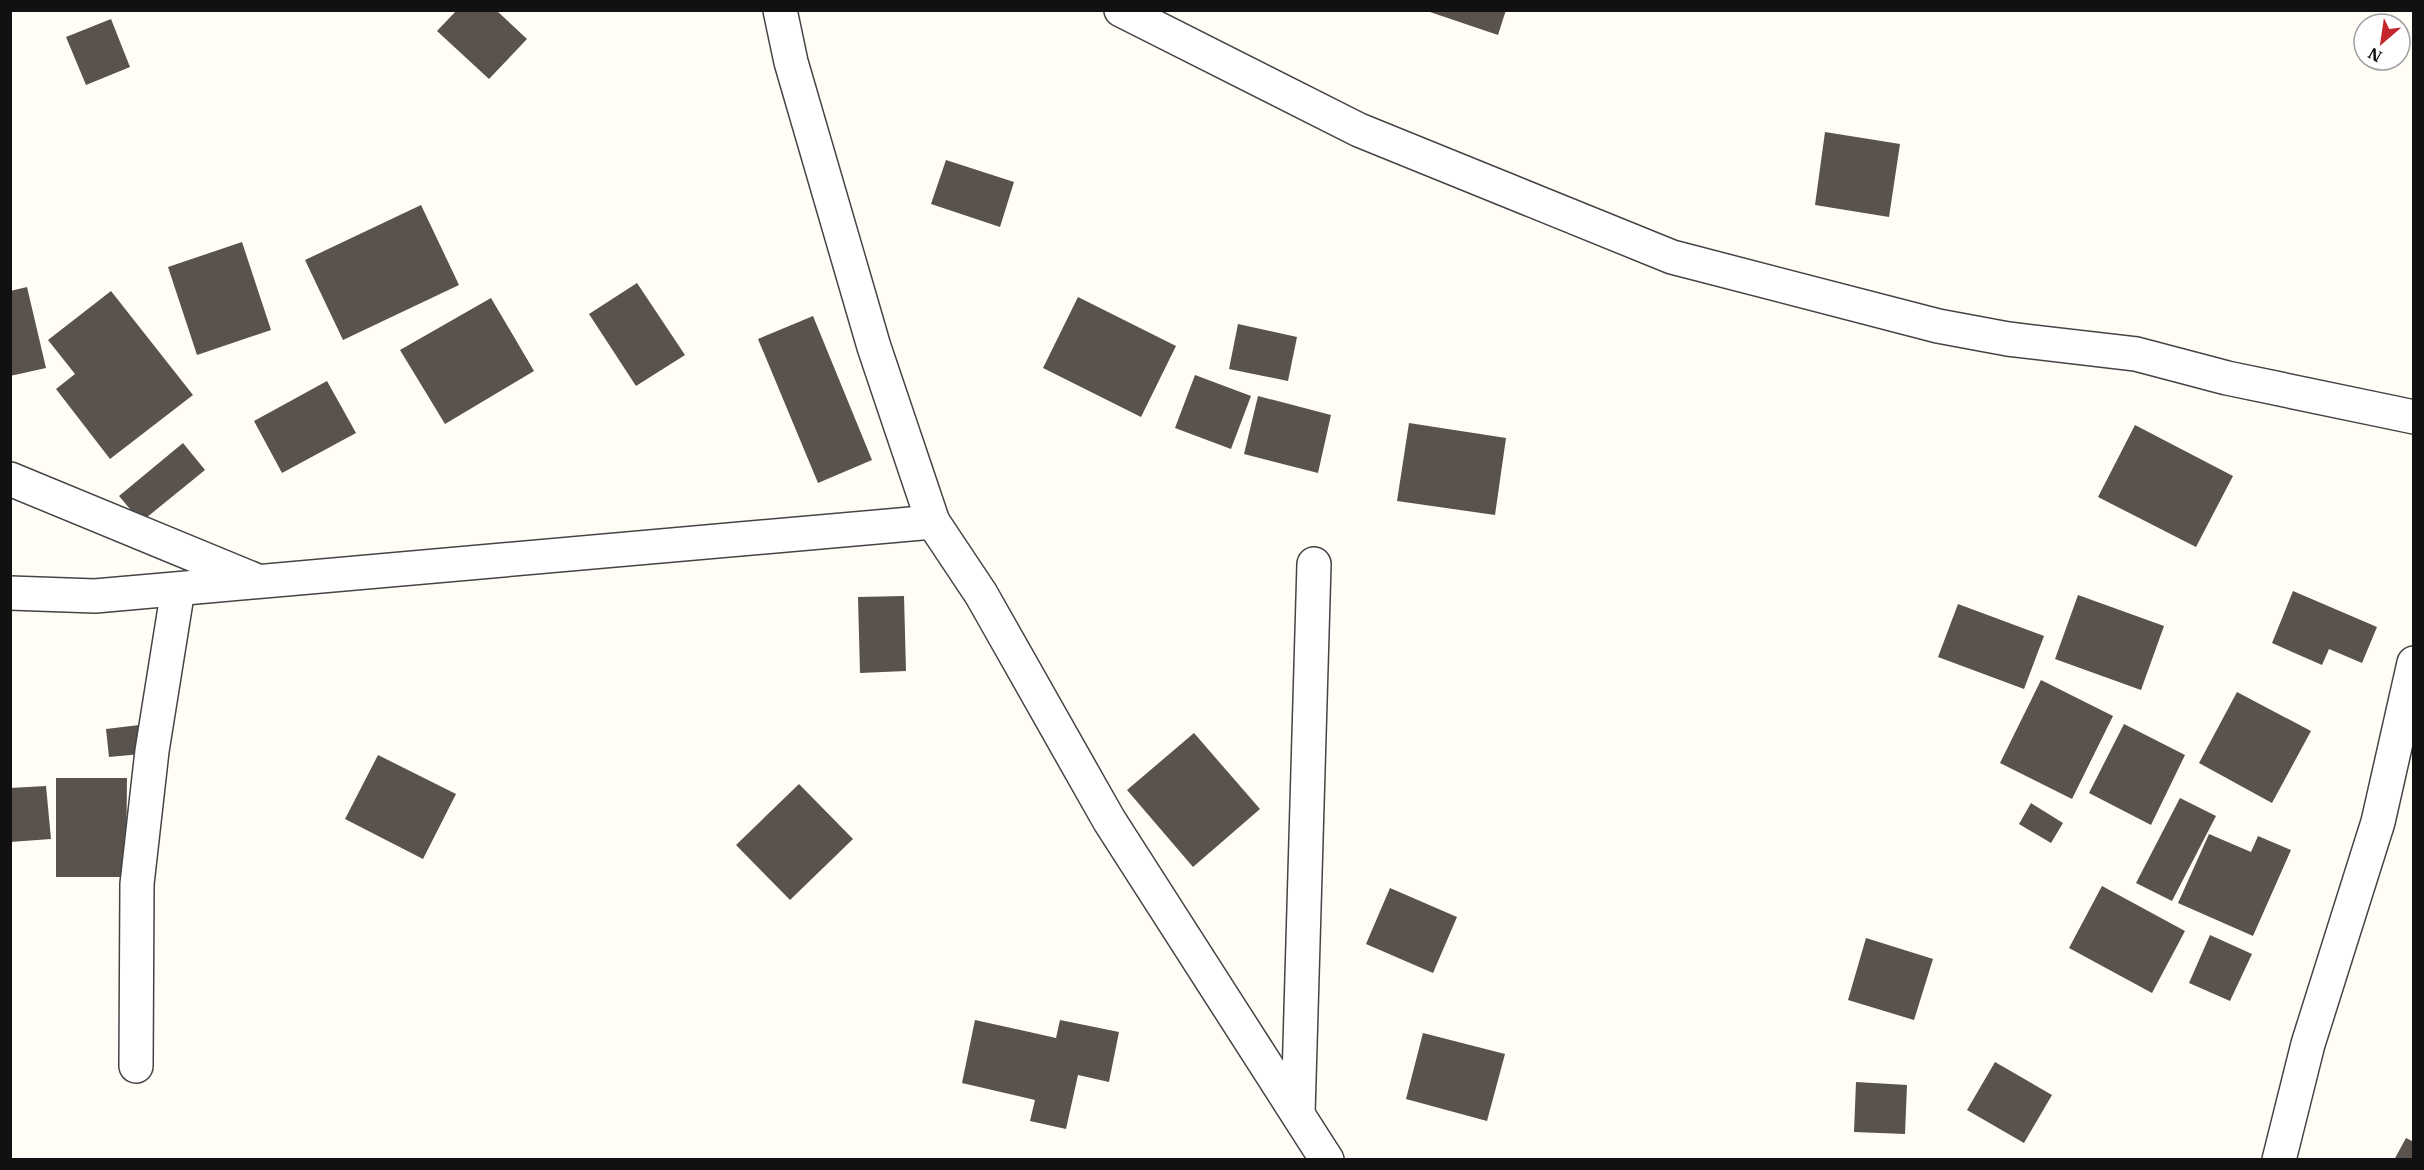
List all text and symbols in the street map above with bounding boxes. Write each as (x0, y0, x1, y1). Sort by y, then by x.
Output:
north arrow (2352, 12, 2412, 72)
text: N (2364, 43, 2385, 67)

